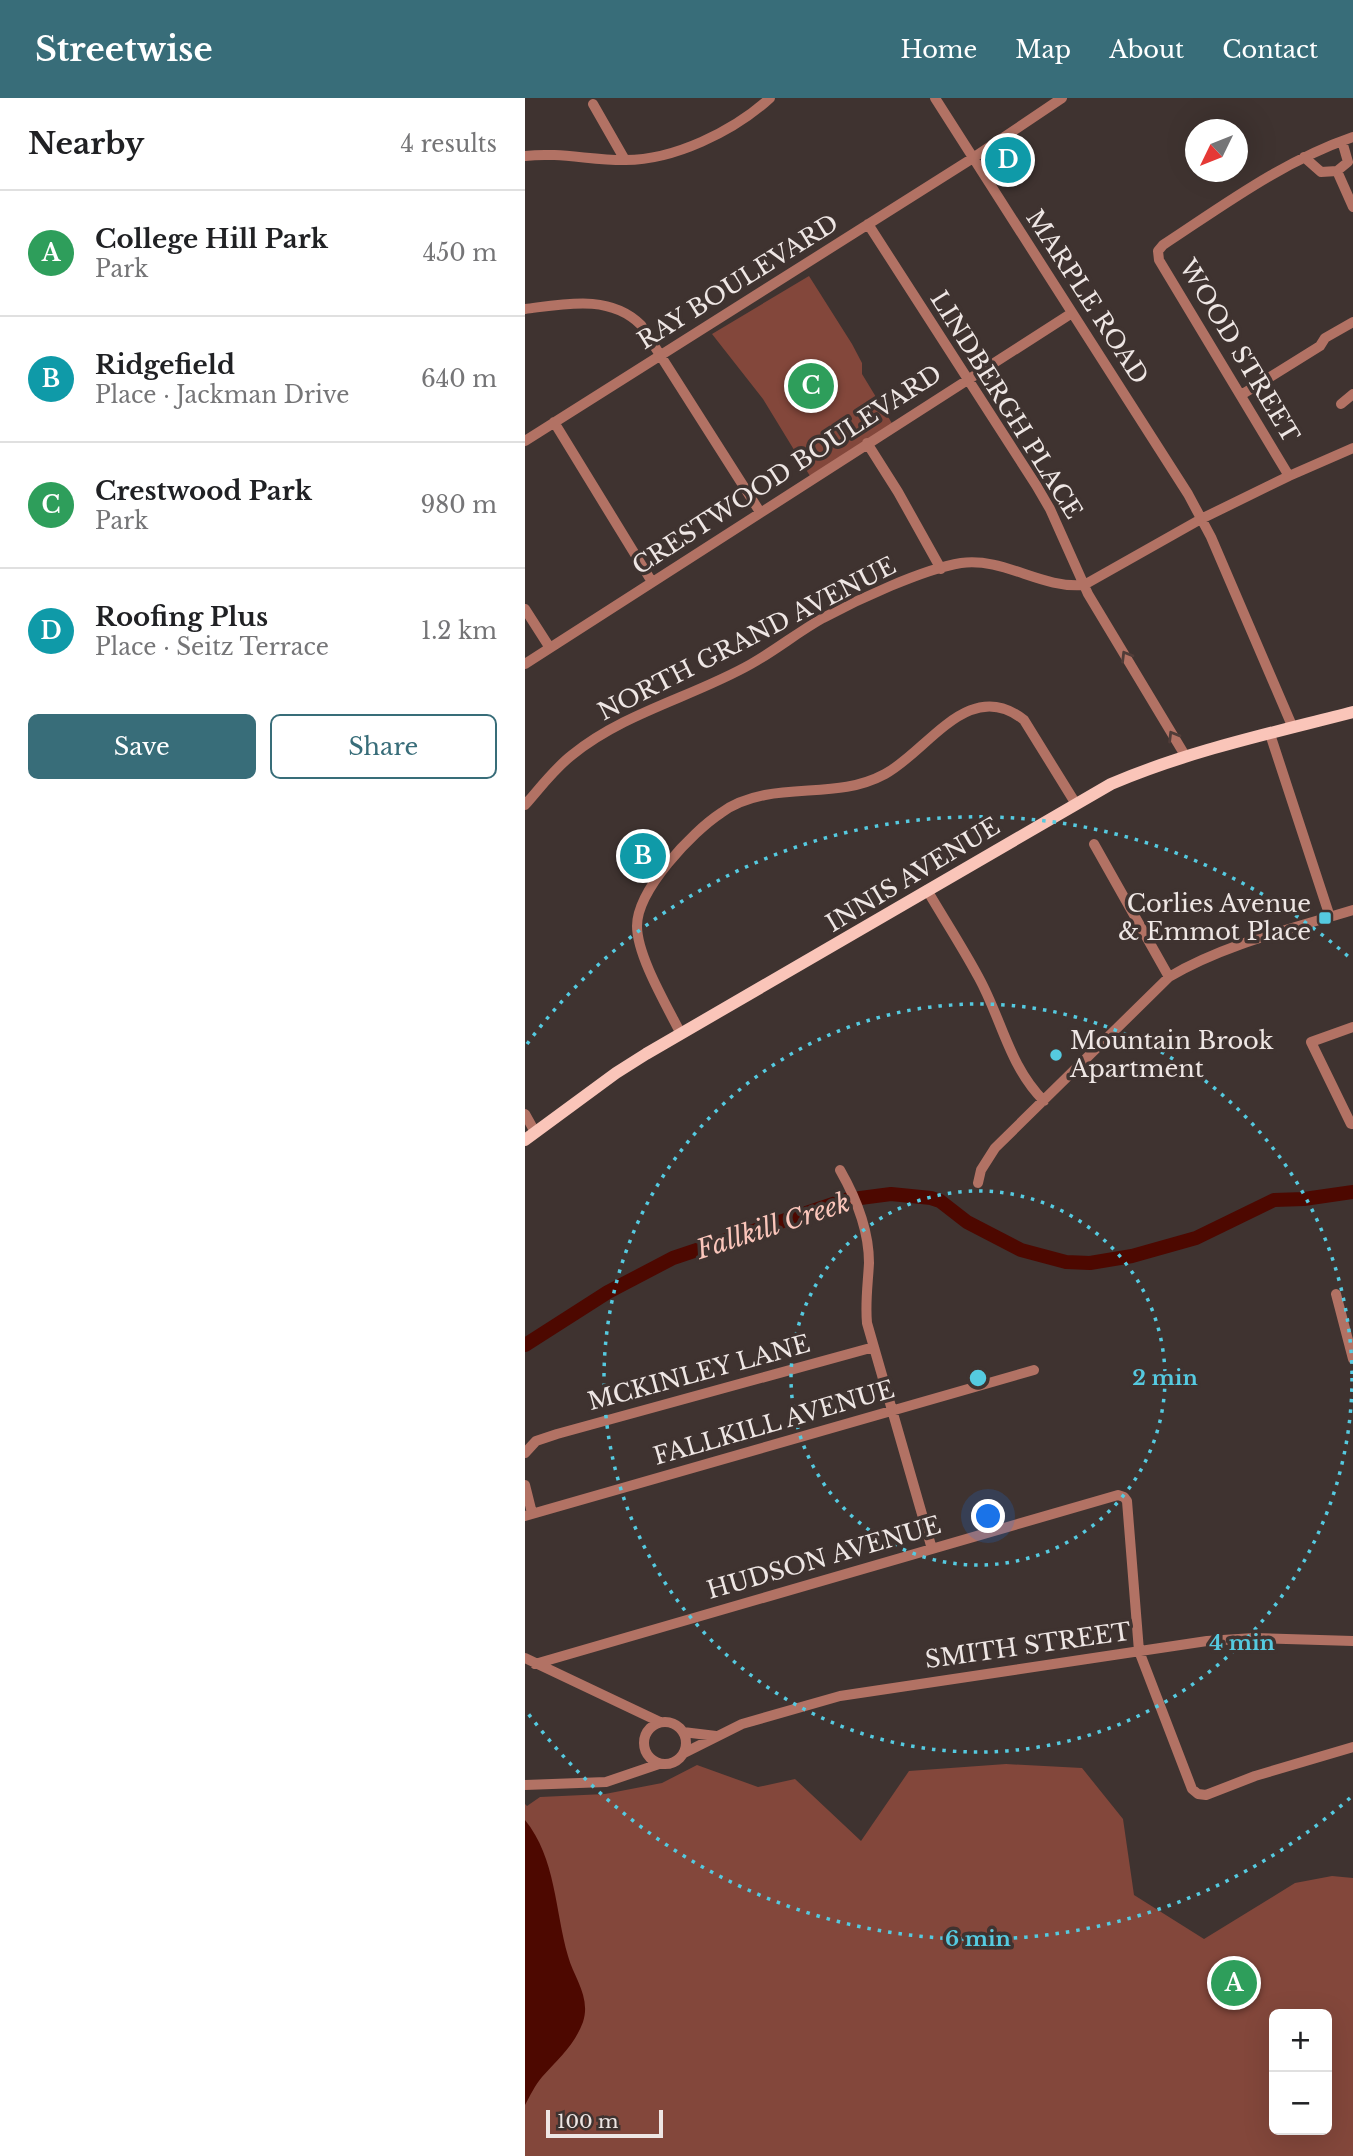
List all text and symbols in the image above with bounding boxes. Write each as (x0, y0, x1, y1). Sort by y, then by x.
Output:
text: Streetwise (35, 29, 213, 70)
text: Home (901, 35, 977, 64)
text: Map (1015, 35, 1071, 64)
text: About (1109, 35, 1184, 64)
text: Contact (1222, 35, 1318, 64)
north arrow (1185, 119, 1248, 182)
text: Nearby (28, 125, 144, 162)
text: 4 results (401, 130, 497, 158)
pin: D (985, 134, 1031, 186)
street label: MARPLE ROAD (1020, 204, 1155, 389)
street label: RAY BOULEVARD (632, 208, 843, 355)
text: College Hill Park (95, 223, 328, 255)
text: A (42, 239, 60, 267)
text: 450 m (423, 239, 497, 267)
street label: WOOD STREET (1173, 253, 1306, 448)
text: Park (95, 255, 148, 283)
street label: LINDBERGH PLACE (924, 286, 1088, 524)
text: Ridgefield (95, 349, 235, 381)
street label: CRESTWOOD BOULEVARD (627, 359, 947, 581)
pin: C (788, 360, 834, 412)
text: B (42, 365, 60, 393)
text: 640 m (421, 365, 497, 393)
text: Place · Jackman Drive (95, 381, 349, 409)
text: Crestwood Park (95, 475, 312, 507)
text: C (42, 491, 60, 519)
text: 980 m (421, 491, 497, 519)
text: Park (95, 507, 148, 535)
street label: NORTH GRAND AVENUE (593, 551, 900, 726)
text: Roofing Plus (95, 601, 268, 633)
text: D (40, 617, 62, 645)
text: 1.2 km (421, 617, 497, 645)
text: Place · Seitz Terrace (95, 633, 329, 661)
one-way arrow (1121, 651, 1134, 664)
button: Save (28, 714, 256, 779)
button: Share (270, 714, 497, 779)
one-way arrow (1168, 731, 1181, 743)
street label: INNIS AVENUE (821, 811, 1005, 938)
pin: B (620, 830, 666, 882)
place label: Corlies Avenue & Emmot Place (1118, 889, 1311, 946)
marker: Corlies Avenue & Emmot Place (1317, 910, 1333, 926)
place label: Mountain Brook Apartment (1069, 1026, 1274, 1083)
marker: Mountain Brook Apartment (1048, 1047, 1064, 1063)
water label: Fallkill Creek (691, 1186, 854, 1266)
street label: MCKINLEY LANE (585, 1329, 813, 1416)
text: 2 min (1132, 1365, 1198, 1391)
centre of rings (966, 1366, 990, 1390)
street label: FALLKILL AVENUE (650, 1374, 898, 1471)
your location (971, 1499, 1005, 1533)
street label: HUDSON AVENUE (703, 1510, 944, 1605)
street label: SMITH STREET (923, 1617, 1133, 1674)
text: 4 min (1209, 1630, 1275, 1656)
text: 6 min (945, 1926, 1011, 1952)
pin: A (1211, 1957, 1257, 2009)
map controls (1269, 2009, 1332, 2135)
button: + (1269, 2009, 1332, 2072)
button: − (1269, 2072, 1332, 2135)
scale bar (546, 2107, 663, 2139)
text: 100 m (557, 2110, 618, 2133)

